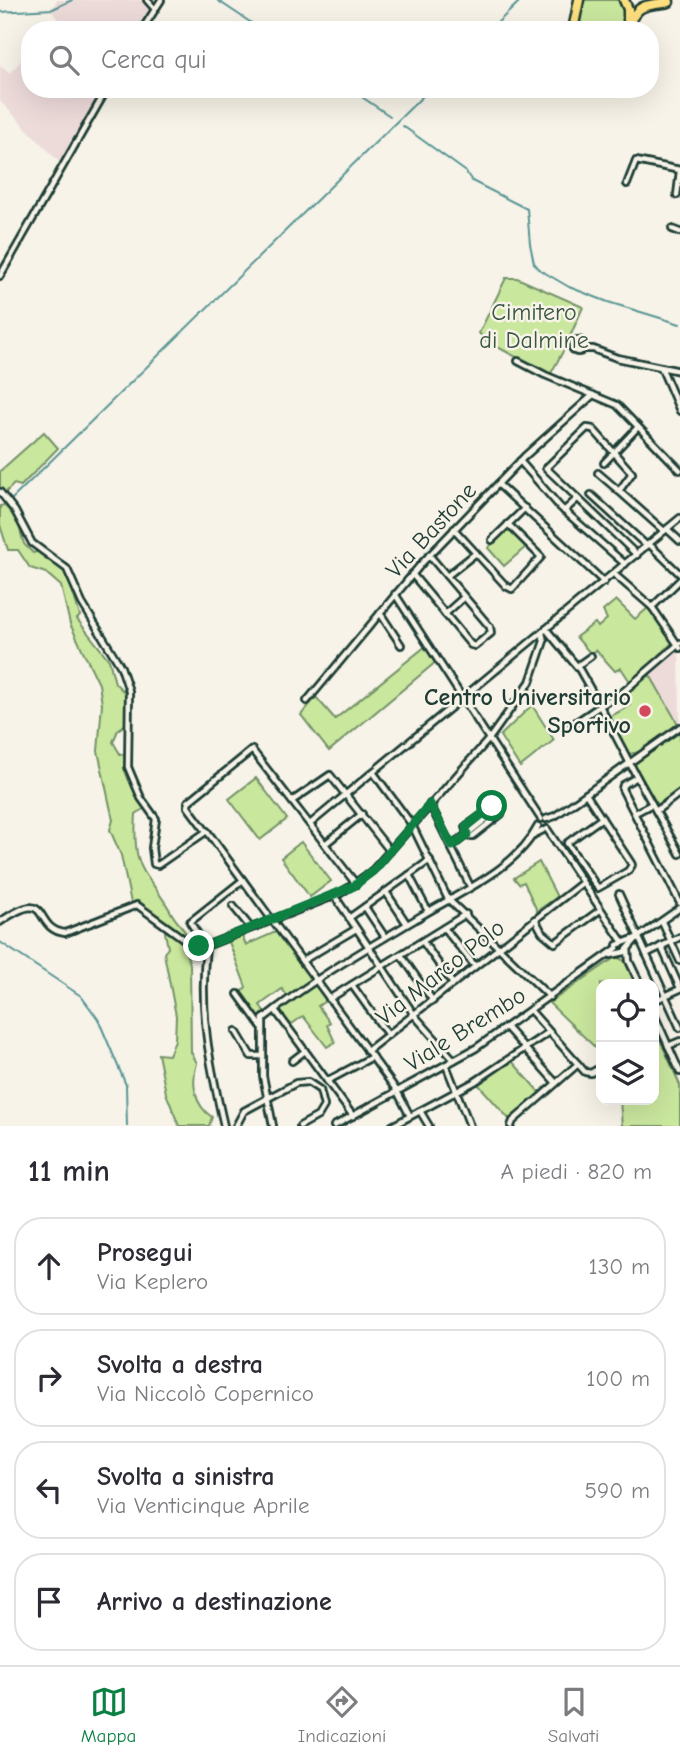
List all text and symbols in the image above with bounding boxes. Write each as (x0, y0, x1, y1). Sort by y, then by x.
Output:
search box (21, 21, 659, 98)
icon: search (45, 41, 83, 79)
text: Cerca qui (101, 45, 207, 75)
park label: Cimitero di Dalmine (479, 298, 589, 354)
street label: Via Bastone (380, 477, 482, 583)
place label: Centro Universitario Sportivo (424, 683, 631, 739)
marker: Centro Universitario Sportivo (637, 703, 653, 719)
route start (476, 790, 507, 821)
street label: Via Marco Polo (370, 913, 510, 1031)
route end (183, 930, 214, 961)
map controls (596, 979, 659, 1105)
button: locate (596, 979, 659, 1042)
street label: Viale Brembo (399, 981, 531, 1077)
button: layers (596, 1042, 659, 1105)
text: 11 min (28, 1154, 110, 1189)
text: A piedi · 820 m (501, 1158, 652, 1185)
text: Prosegui (97, 1238, 193, 1268)
icon: ahead (30, 1247, 68, 1285)
text: 130 m (589, 1253, 650, 1280)
text: Via Keplero (97, 1268, 208, 1295)
text: Svolta a destra (97, 1350, 263, 1380)
icon: right (30, 1359, 68, 1397)
text: 100 m (586, 1365, 650, 1392)
text: Via Niccolò Copernico (97, 1380, 314, 1407)
text: Svolta a sinistra (97, 1462, 275, 1492)
icon: left (30, 1471, 68, 1509)
text: 590 m (585, 1477, 650, 1504)
text: Via Venticinque Aprile (97, 1492, 309, 1519)
icon: arrive (30, 1583, 68, 1621)
text: Arrivo a destinazione (97, 1587, 332, 1617)
tab: Mappa (81, 1683, 136, 1747)
tab: Indicazioni (298, 1683, 386, 1747)
tab: Salvati (548, 1683, 599, 1747)

